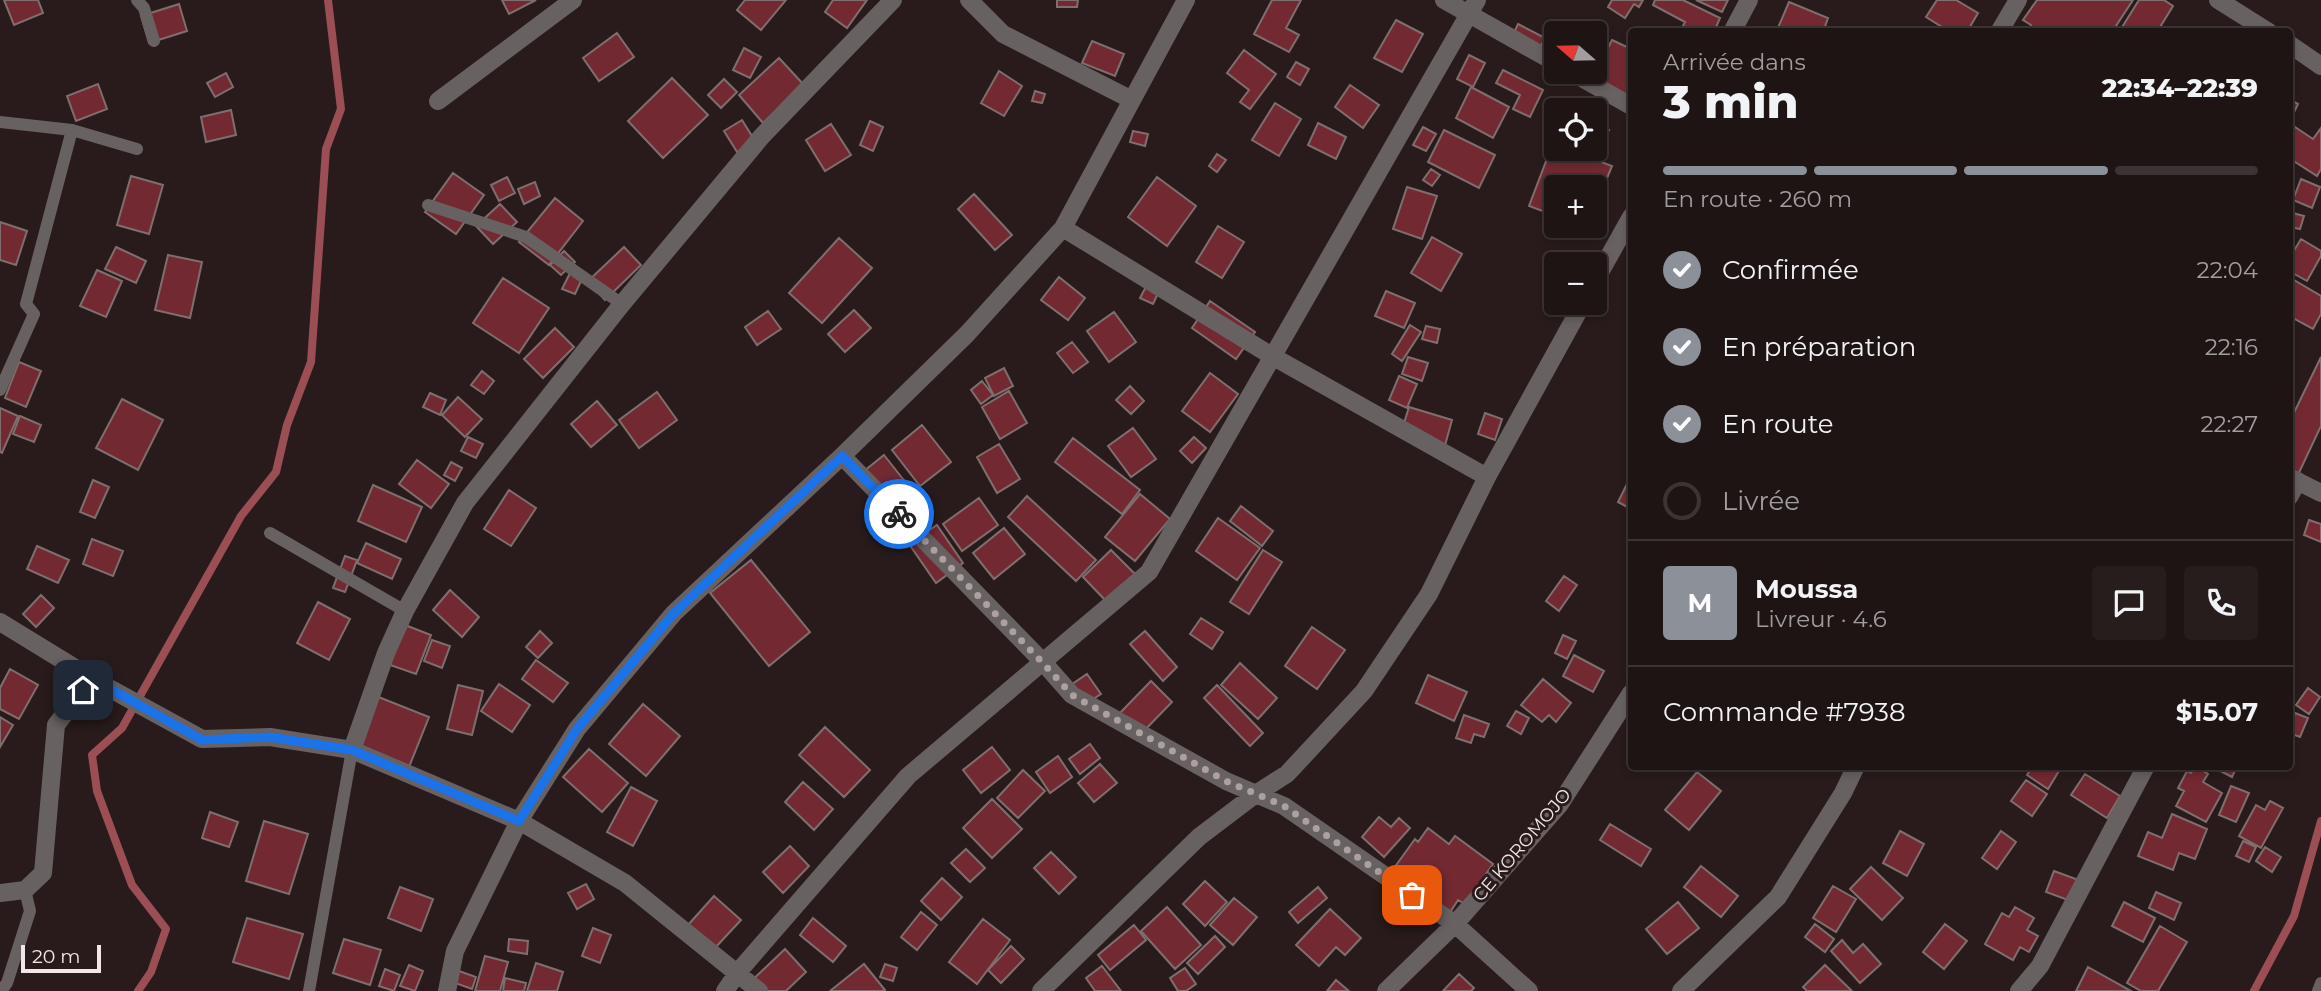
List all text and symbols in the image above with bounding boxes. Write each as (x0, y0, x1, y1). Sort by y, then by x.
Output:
north arrow (1544, 21, 1606, 84)
map controls (1544, 21, 1607, 315)
text: Arrivée dans (1663, 48, 1806, 76)
text: 22:34–22:39 (2102, 72, 2258, 104)
text: 3 min (1663, 73, 1799, 130)
button: locate (1544, 98, 1607, 161)
button: + (1544, 175, 1607, 238)
text: En route · 260 m (1663, 185, 1852, 213)
icon: check (1663, 251, 1701, 289)
button: − (1544, 252, 1607, 315)
text: Confirmée (1722, 254, 1859, 286)
text: 22:04 (2197, 256, 2258, 284)
icon: check (1663, 328, 1701, 366)
text: En préparation (1722, 331, 1916, 363)
text: 22:16 (2205, 333, 2258, 361)
icon: check (1663, 405, 1701, 443)
text: En route (1722, 408, 1833, 440)
text: 22:27 (2200, 410, 2258, 438)
courier (864, 479, 934, 549)
text: Livrée (1722, 485, 1800, 517)
icon: bike (880, 495, 918, 533)
button: chat (2092, 566, 2166, 640)
button: phone (2184, 566, 2258, 640)
text: Moussa (1755, 573, 1858, 605)
text: M (1688, 587, 1712, 619)
text: Livreur · 4.6 (1755, 605, 1887, 633)
pin (53, 660, 113, 720)
icon: home (64, 671, 102, 709)
text: Commande #7938 (1663, 696, 1906, 728)
text: $15.07 (2176, 696, 2258, 728)
street label: CE KOROMOJO (1468, 784, 1576, 906)
pin (1382, 865, 1442, 925)
icon: bag (1393, 876, 1431, 914)
scale bar (21, 942, 102, 974)
text: 20 m (32, 945, 80, 968)

